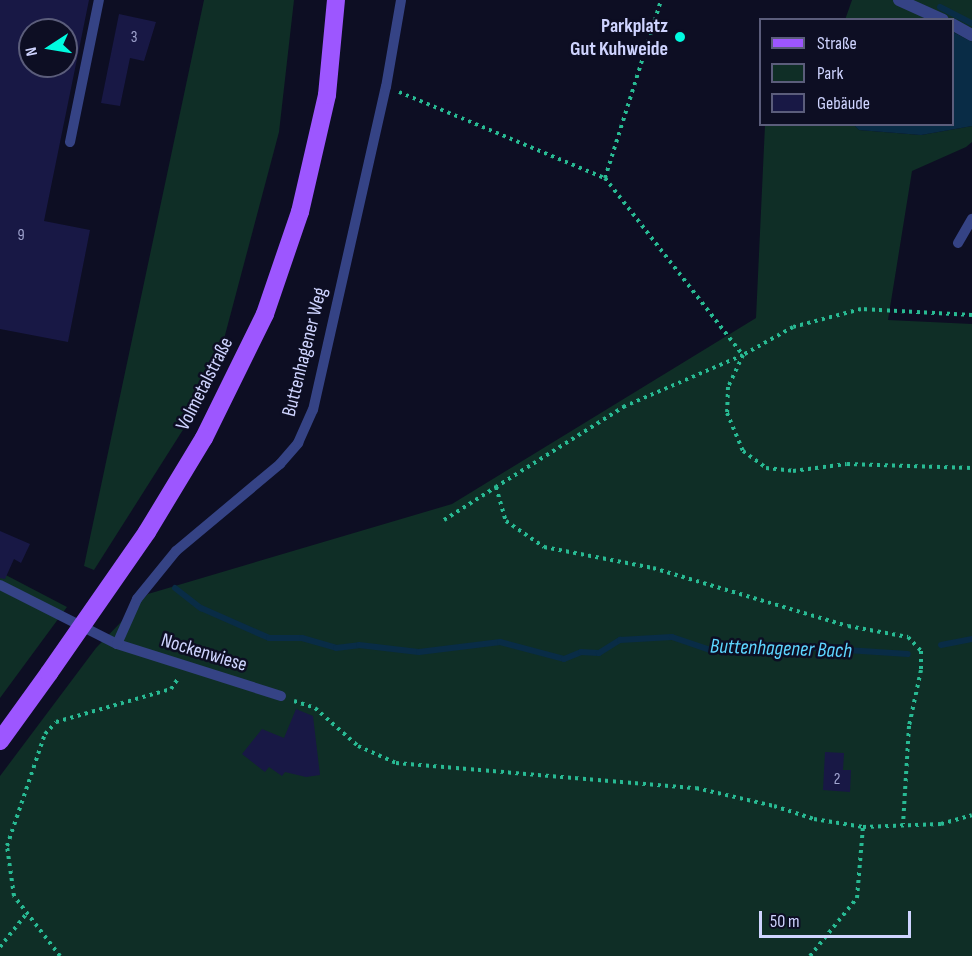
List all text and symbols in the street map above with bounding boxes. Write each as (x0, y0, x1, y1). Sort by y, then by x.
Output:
place label: Parkplatz Gut Kuhweide (570, 14, 668, 61)
north arrow (18, 18, 78, 78)
legend (759, 18, 954, 126)
house number: 3 (131, 28, 137, 48)
marker: Parkplatz Gut Kuhweide (673, 30, 687, 44)
text: Straße (817, 33, 857, 54)
text: N (22, 45, 42, 58)
text: Park (817, 63, 843, 84)
text: Gebäude (817, 93, 870, 114)
house number: 9 (17, 226, 25, 246)
street label: Buttenhagener Weg (277, 285, 333, 419)
street label: Volmetalstraße (171, 333, 239, 435)
street label: Nockenwiese (158, 629, 250, 677)
water label: Buttenhagener Bach (710, 634, 852, 664)
house number: 2 (834, 770, 840, 790)
scale bar (762, 899, 914, 937)
text: 50 m (770, 911, 800, 932)

